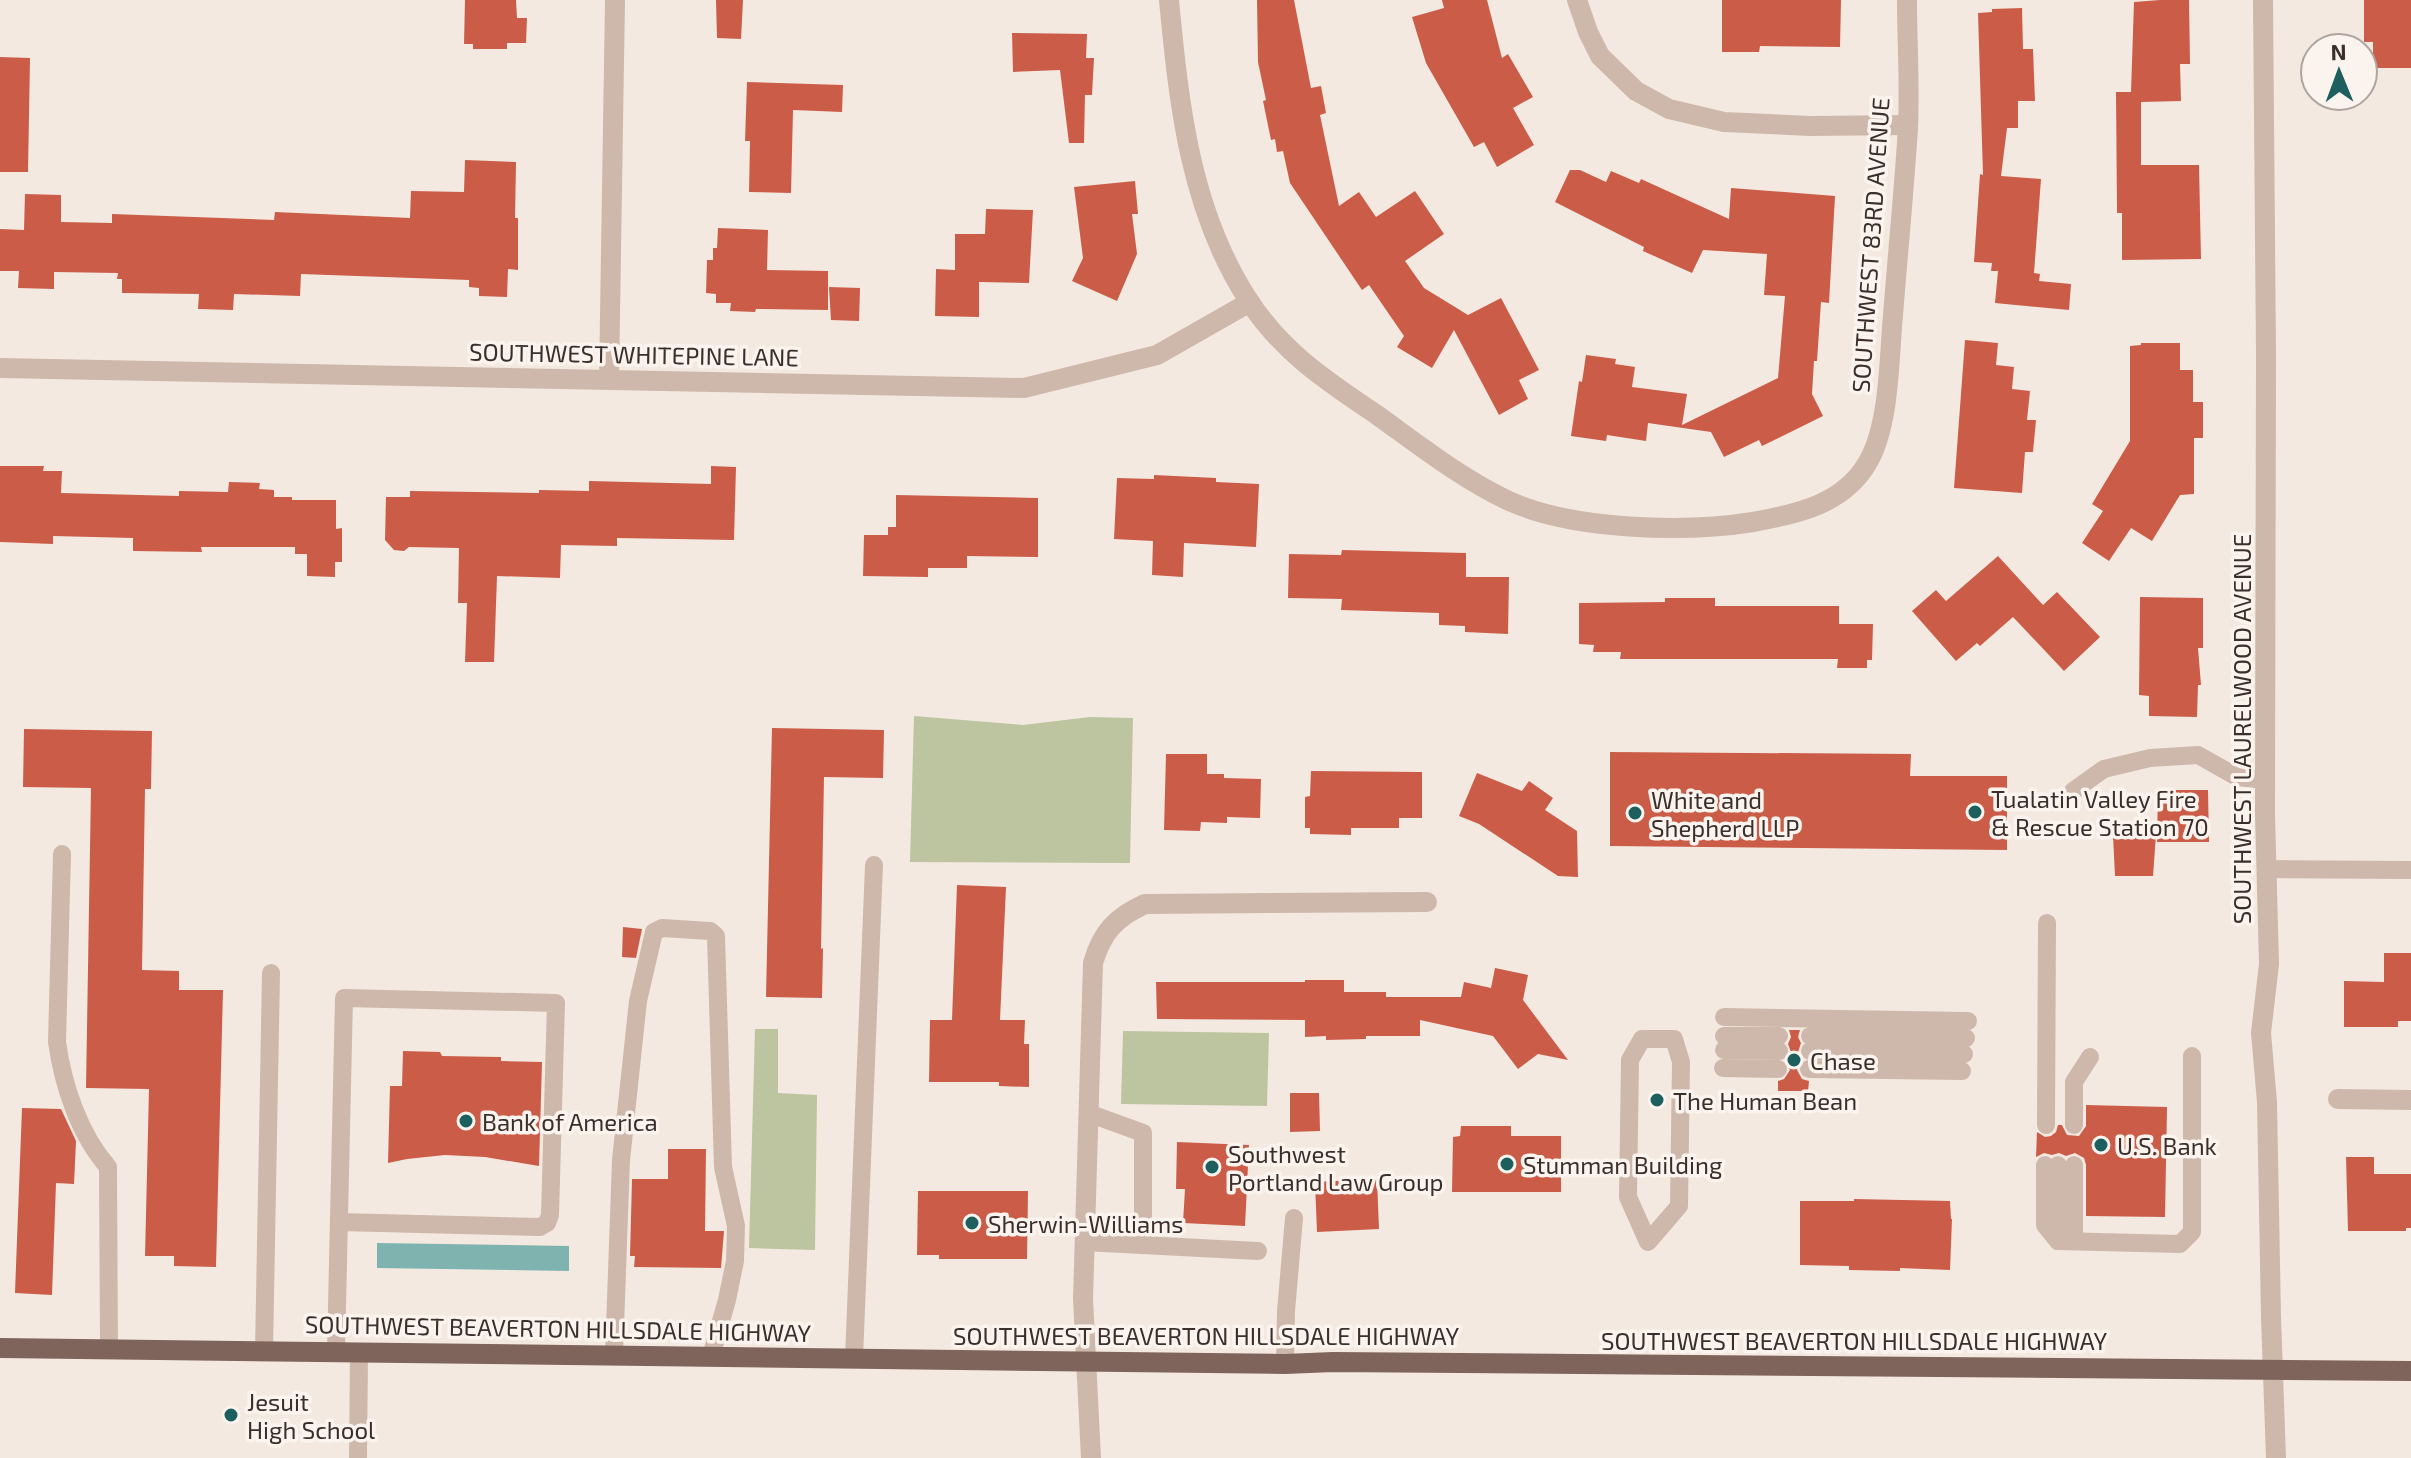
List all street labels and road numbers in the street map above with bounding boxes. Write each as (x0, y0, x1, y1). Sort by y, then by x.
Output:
street label: SOUTHWEST 83RD AVENUE (1845, 96, 1895, 394)
street label: SOUTHWEST WHITEPINE LANE (469, 337, 799, 371)
street label: SOUTHWEST LAURELWOOD AVENUE (2227, 534, 2256, 924)
street label: SOUTHWEST BEAVERTON HILLSDALE HIGHWAY (305, 1309, 812, 1347)
street label: SOUTHWEST BEAVERTON HILLSDALE HIGHWAY (953, 1321, 1459, 1350)
street label: SOUTHWEST BEAVERTON HILLSDALE HIGHWAY (1601, 1326, 2107, 1355)

